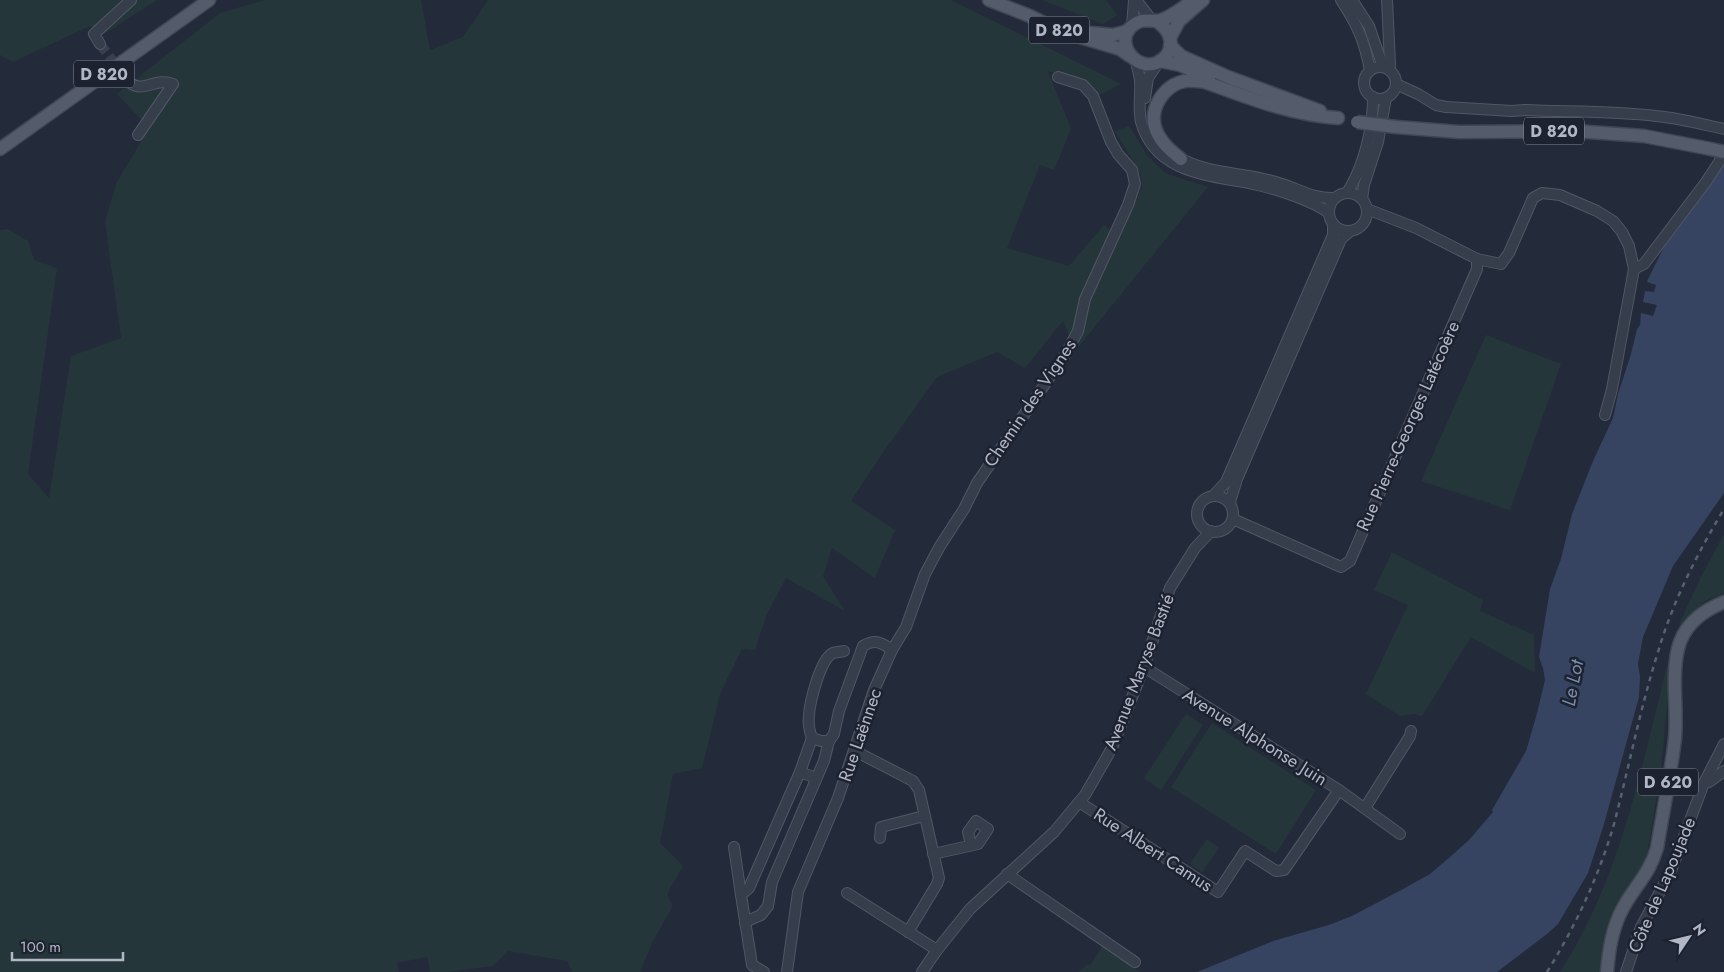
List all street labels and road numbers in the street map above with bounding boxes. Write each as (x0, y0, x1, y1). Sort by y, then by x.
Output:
road number: D 820 (1029, 16, 1089, 44)
road number: D 820 (74, 61, 134, 88)
road number: D 820 (1524, 118, 1584, 144)
street label: Rue Pierre-Georges Latécoère (1350, 317, 1466, 535)
street label: Chemin des Vignes (977, 334, 1083, 472)
street label: Avenue Maryse Bastié (1097, 590, 1181, 754)
street label: Avenue Alphonse Juin (1178, 682, 1332, 792)
street label: Rue Laënnec (832, 685, 888, 785)
road number: D 620 (1638, 769, 1698, 796)
street label: Rue Albert Camus (1088, 802, 1218, 898)
street label: Côte de Lapoujade (1622, 813, 1702, 957)

